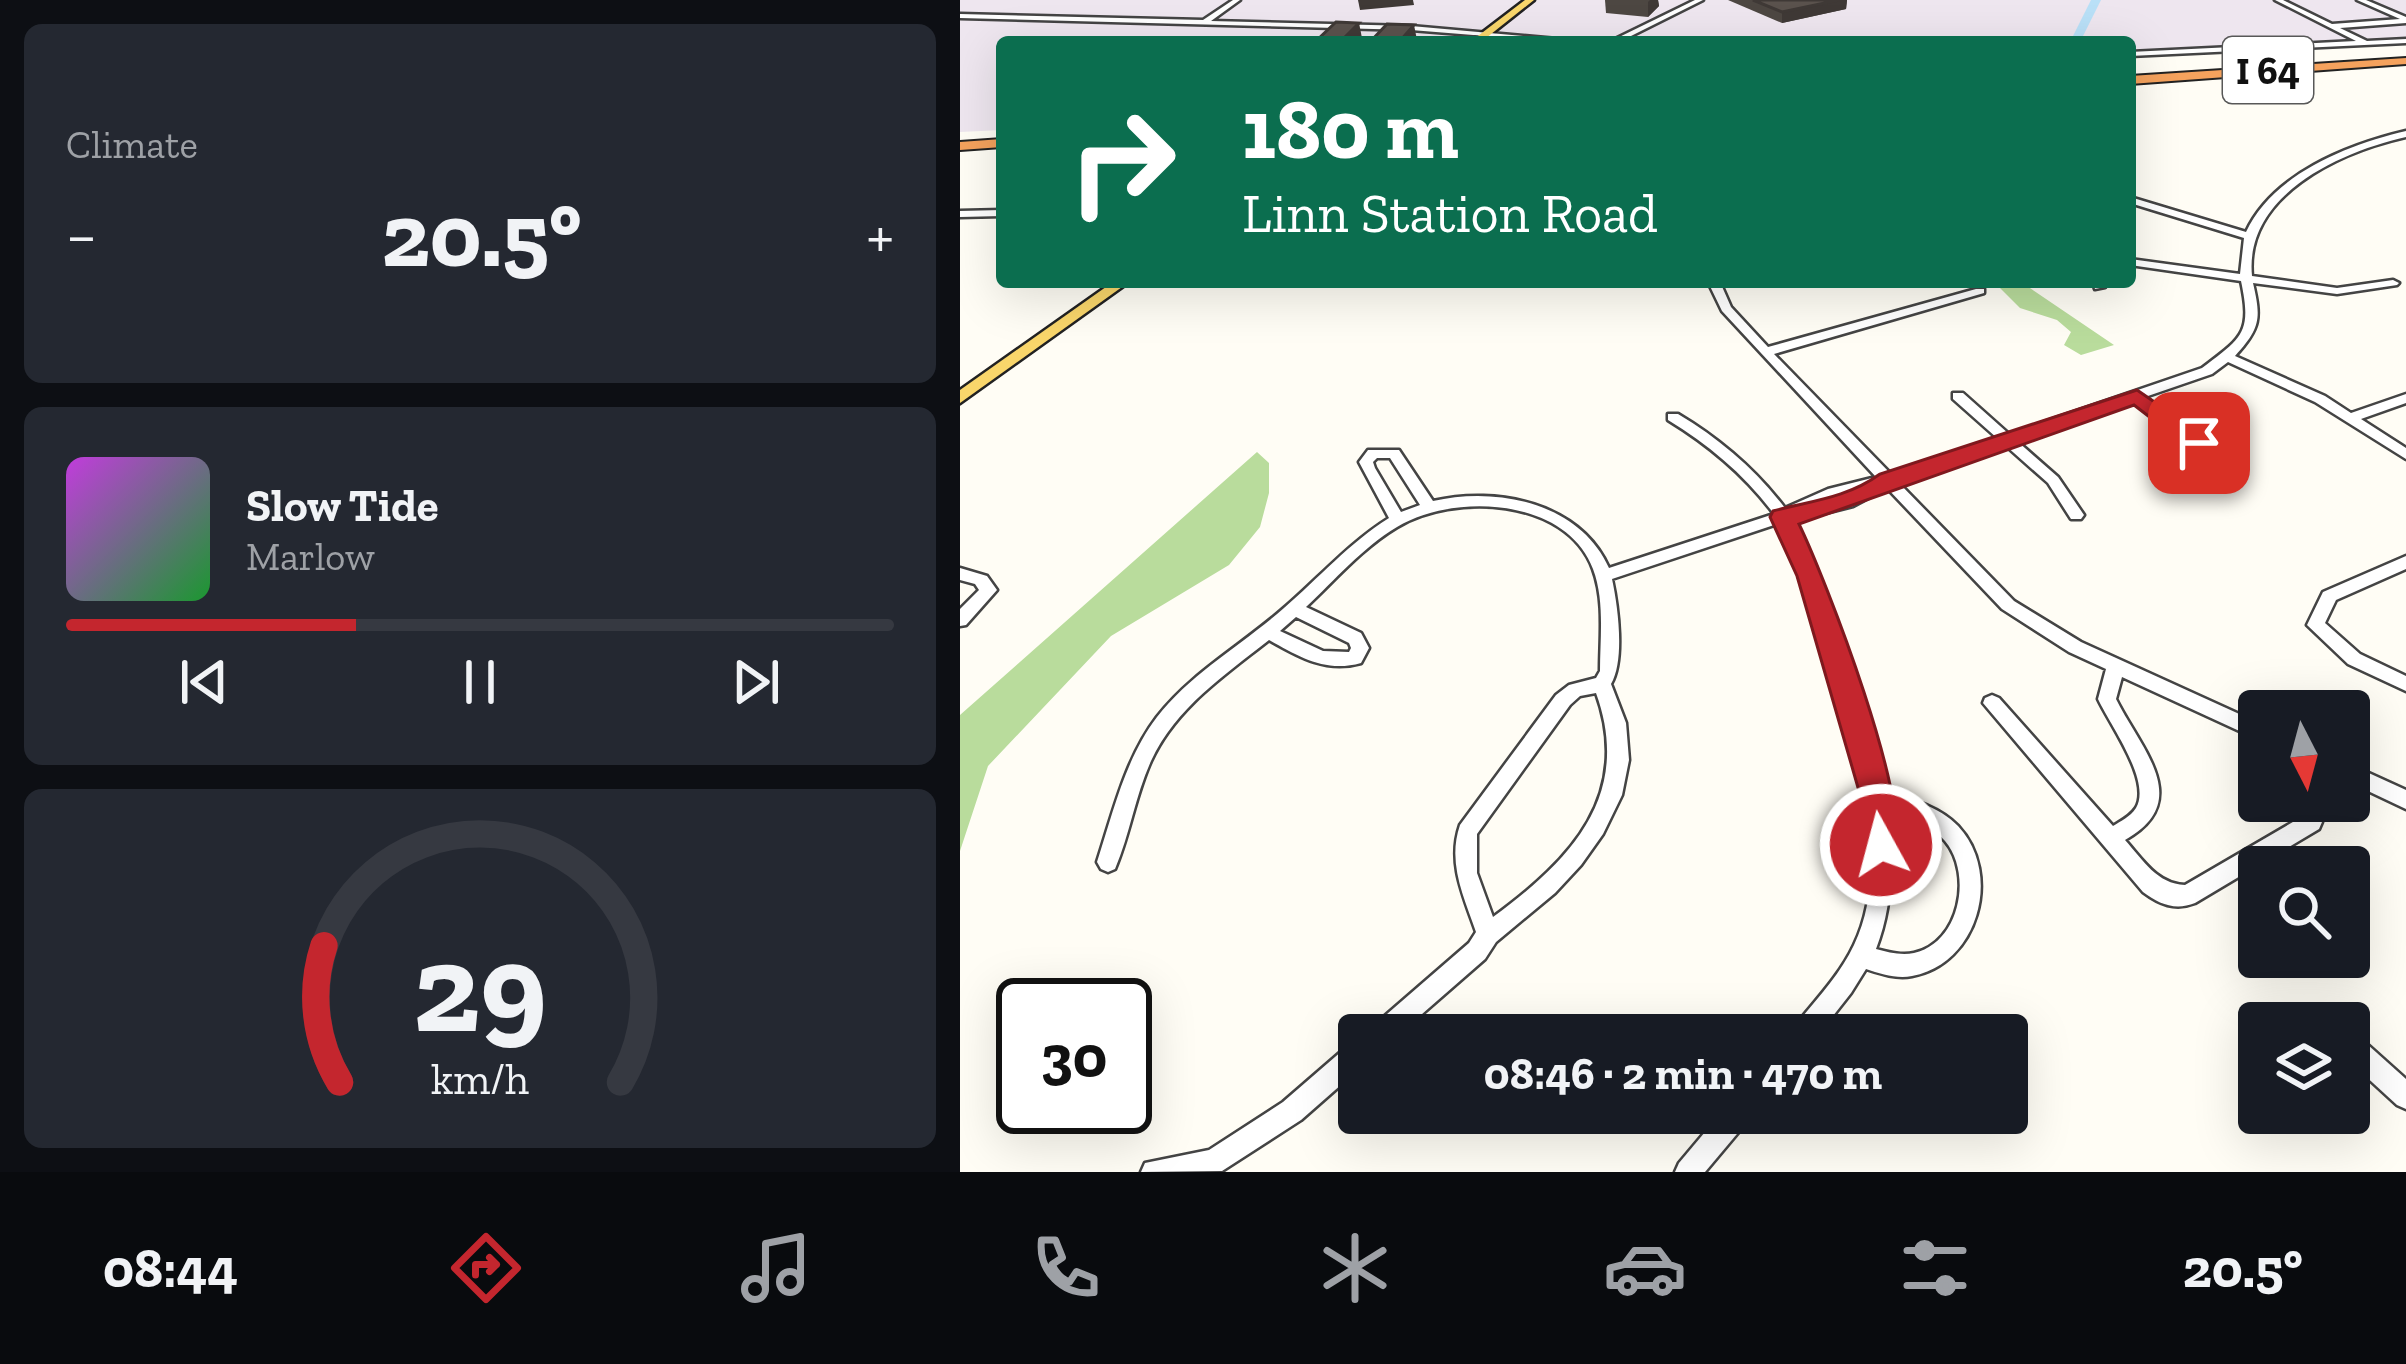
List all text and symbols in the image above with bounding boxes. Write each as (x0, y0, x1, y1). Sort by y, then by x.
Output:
road number: I 64 (2223, 37, 2313, 103)
text: 180 m (1242, 79, 1459, 180)
icon: right (1044, 84, 1200, 240)
text: Climate (66, 121, 198, 168)
text: 20.5° (381, 181, 582, 289)
text: Linn Station Road (1242, 181, 1658, 246)
text: − (66, 196, 97, 275)
text: + (866, 196, 894, 275)
pin (2148, 392, 2250, 494)
icon: arrive (2166, 410, 2232, 476)
text: Slow Tide (246, 479, 439, 533)
text: Marlow (246, 533, 375, 580)
icon: previous (171, 649, 237, 715)
icon: pause (447, 649, 513, 715)
icon: next (723, 649, 789, 715)
north arrow (2238, 690, 2370, 822)
map controls (2238, 690, 2370, 1134)
position arrow (1818, 782, 1944, 908)
button: search (2238, 846, 2370, 978)
text: 29 (413, 913, 547, 1063)
speed limit sign: 30 (996, 978, 1152, 1134)
button: layers (2238, 1002, 2370, 1134)
text: 08:46 · 2 min · 470 m (1484, 1047, 1882, 1101)
text: km/h (431, 1053, 529, 1104)
icon: directions (444, 1226, 528, 1310)
icon: music (734, 1226, 818, 1310)
icon: phone (1024, 1226, 1108, 1310)
icon: climate (1313, 1226, 1397, 1310)
icon: car (1603, 1226, 1687, 1310)
icon: filters (1893, 1226, 1977, 1310)
text: 08:44 (103, 1236, 238, 1301)
text: 20.5° (2183, 1236, 2303, 1301)

